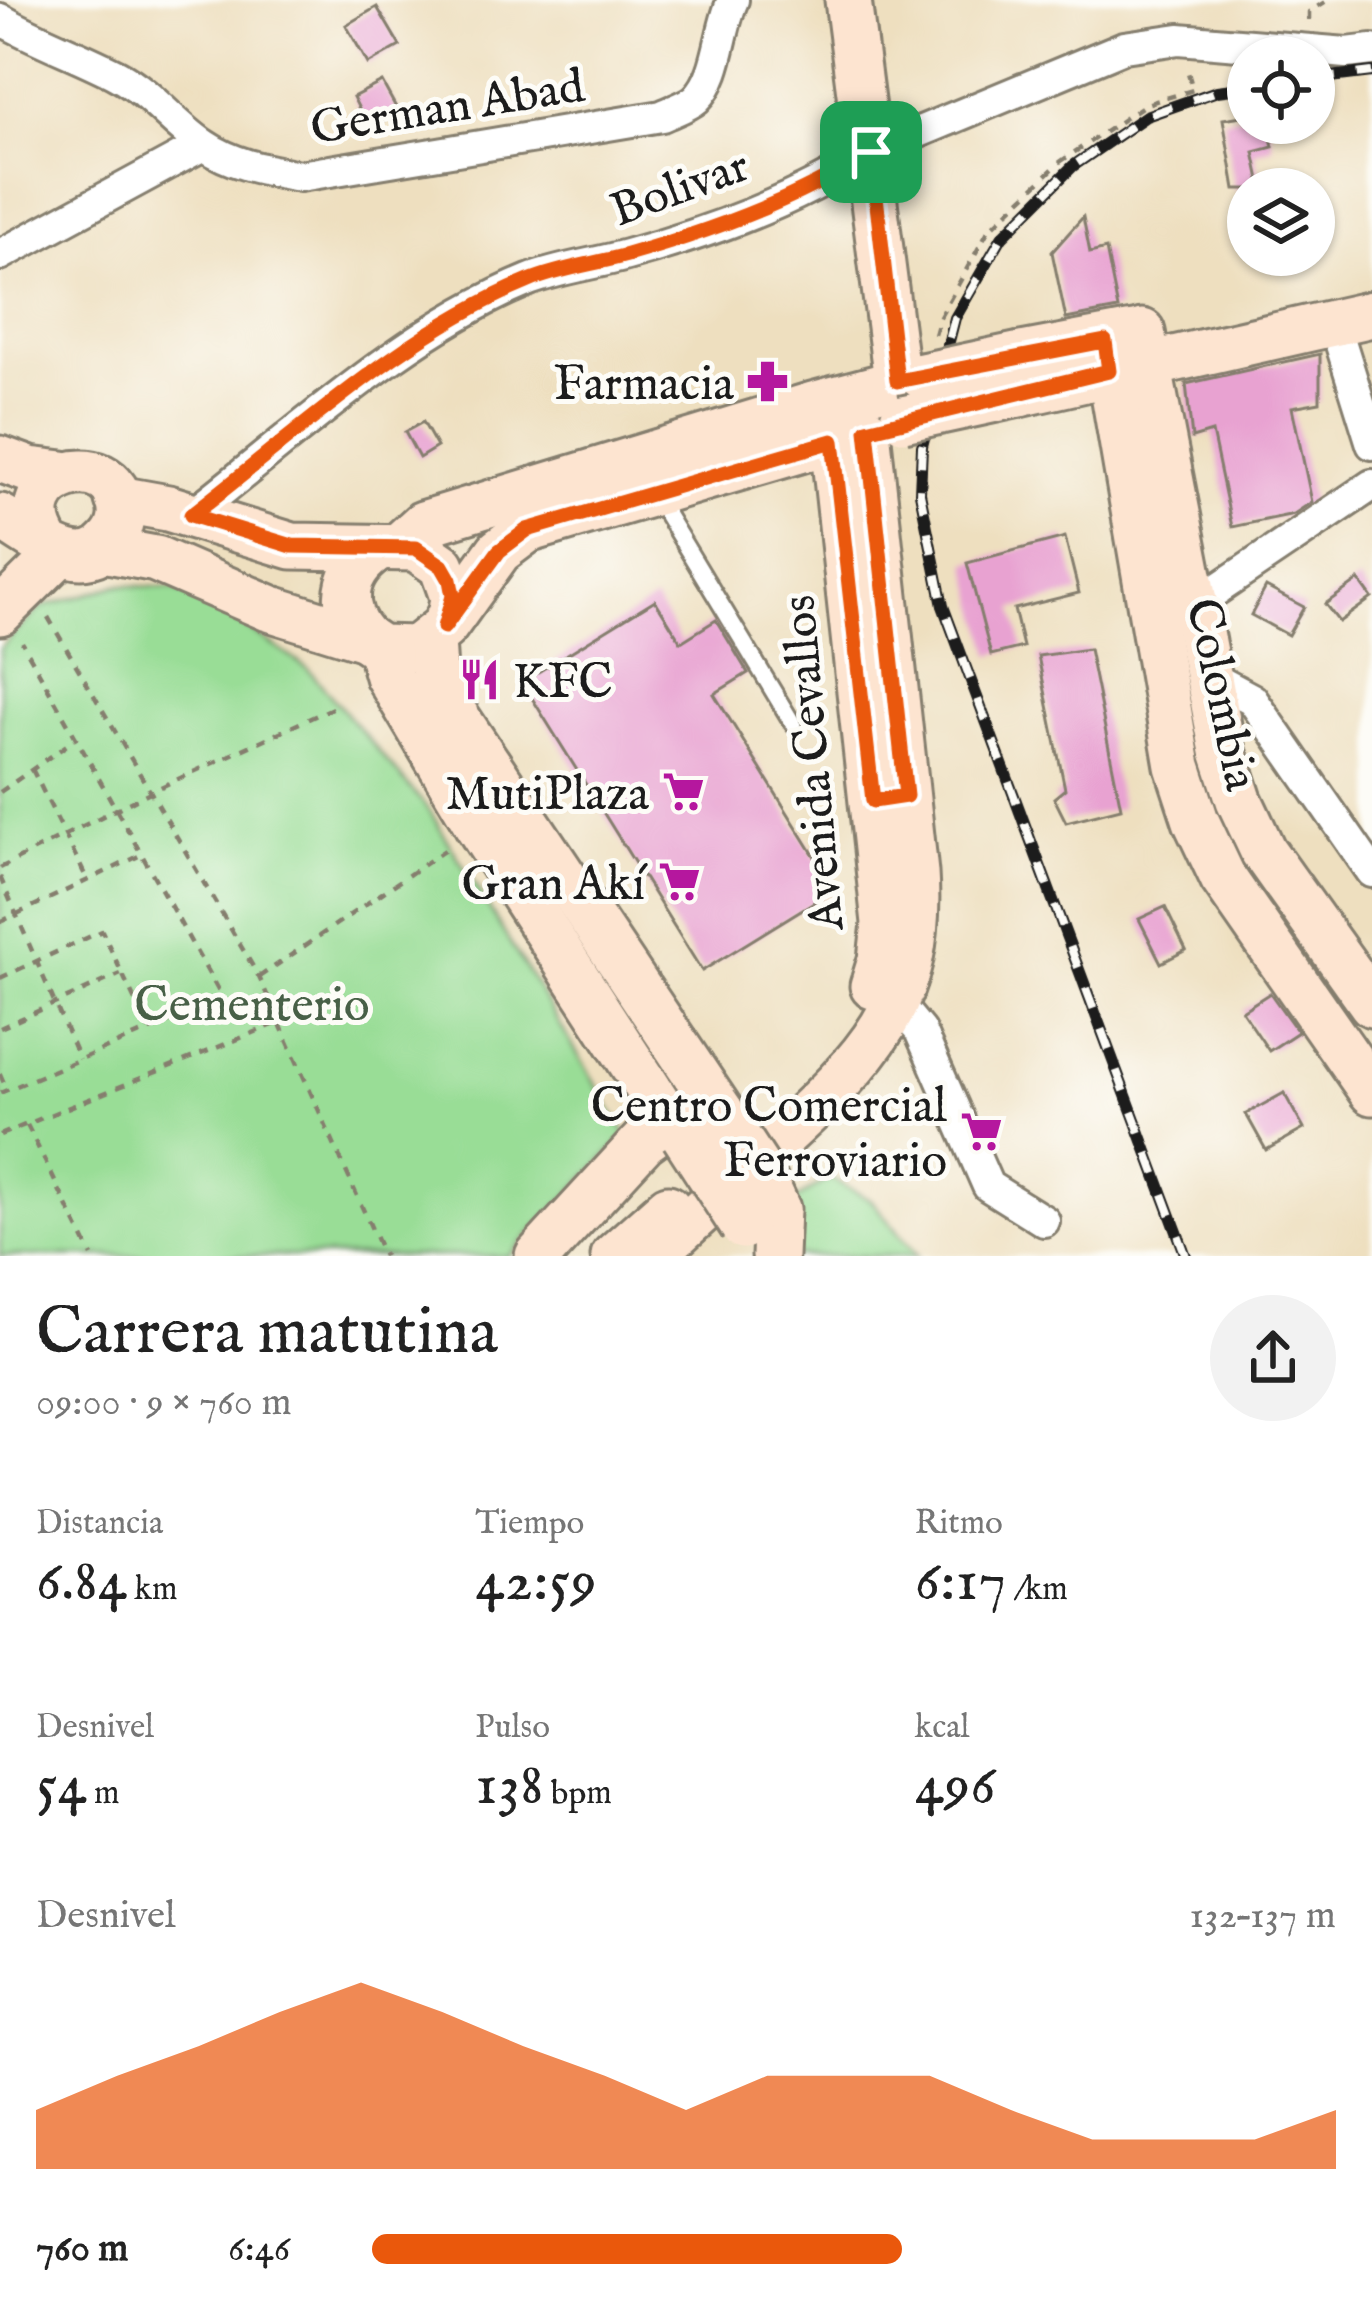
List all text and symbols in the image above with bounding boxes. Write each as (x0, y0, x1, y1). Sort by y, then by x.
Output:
map controls (1227, 36, 1335, 276)
button: locate (1227, 36, 1335, 144)
street label: German Abad (307, 58, 589, 160)
pin (820, 101, 922, 203)
icon: arrive (838, 119, 904, 185)
street label: Bolivar (603, 137, 758, 242)
button: layers (1227, 168, 1335, 276)
place label: Farmacia (554, 356, 734, 416)
pharmacy icon: Farmacia (745, 359, 791, 405)
street label: Avenida Cevallos (770, 592, 860, 934)
street label: Colombia (1171, 593, 1270, 797)
place label: KFC (513, 654, 613, 714)
restaurant icon: KFC (456, 657, 502, 703)
place label: MutiPlaza (446, 766, 649, 826)
supermarket icon: MutiPlaza (660, 769, 706, 815)
place label: Gran Akí (461, 856, 648, 916)
supermarket icon: Gran Akí (656, 859, 702, 905)
park label: Cementerio (134, 977, 370, 1037)
place label: Centro Comercial Ferroviario (591, 1078, 948, 1193)
supermarket icon: Centro Comercial Ferroviario (958, 1109, 1004, 1155)
text: Carrera matutina (36, 1292, 498, 1376)
button: share (1210, 1295, 1336, 1421)
text: 09:00 · 9 × 760 m (36, 1379, 292, 1428)
text: Distancia (36, 1503, 163, 1545)
text: Tiempo (475, 1503, 584, 1545)
text: Ritmo (915, 1503, 1003, 1545)
text: 6.84 (36, 1545, 127, 1621)
text: 42:59 (475, 1545, 597, 1621)
text: 6:17 (915, 1545, 1006, 1621)
text: km (127, 1569, 177, 1611)
text: /km (1006, 1569, 1068, 1611)
text: Desnivel (36, 1707, 154, 1749)
text: Pulso (475, 1707, 550, 1749)
text: kcal (915, 1707, 970, 1749)
text: 54 (36, 1749, 87, 1825)
text: 138 (475, 1749, 544, 1825)
text: 496 (915, 1749, 996, 1825)
text: m (87, 1773, 120, 1815)
text: bpm (544, 1773, 612, 1815)
text: Desnivel (36, 1892, 176, 1941)
text: 132–137 m (1190, 1892, 1336, 1941)
text: 760 m (36, 2225, 129, 2274)
text: 6:46 (228, 2225, 290, 2274)

